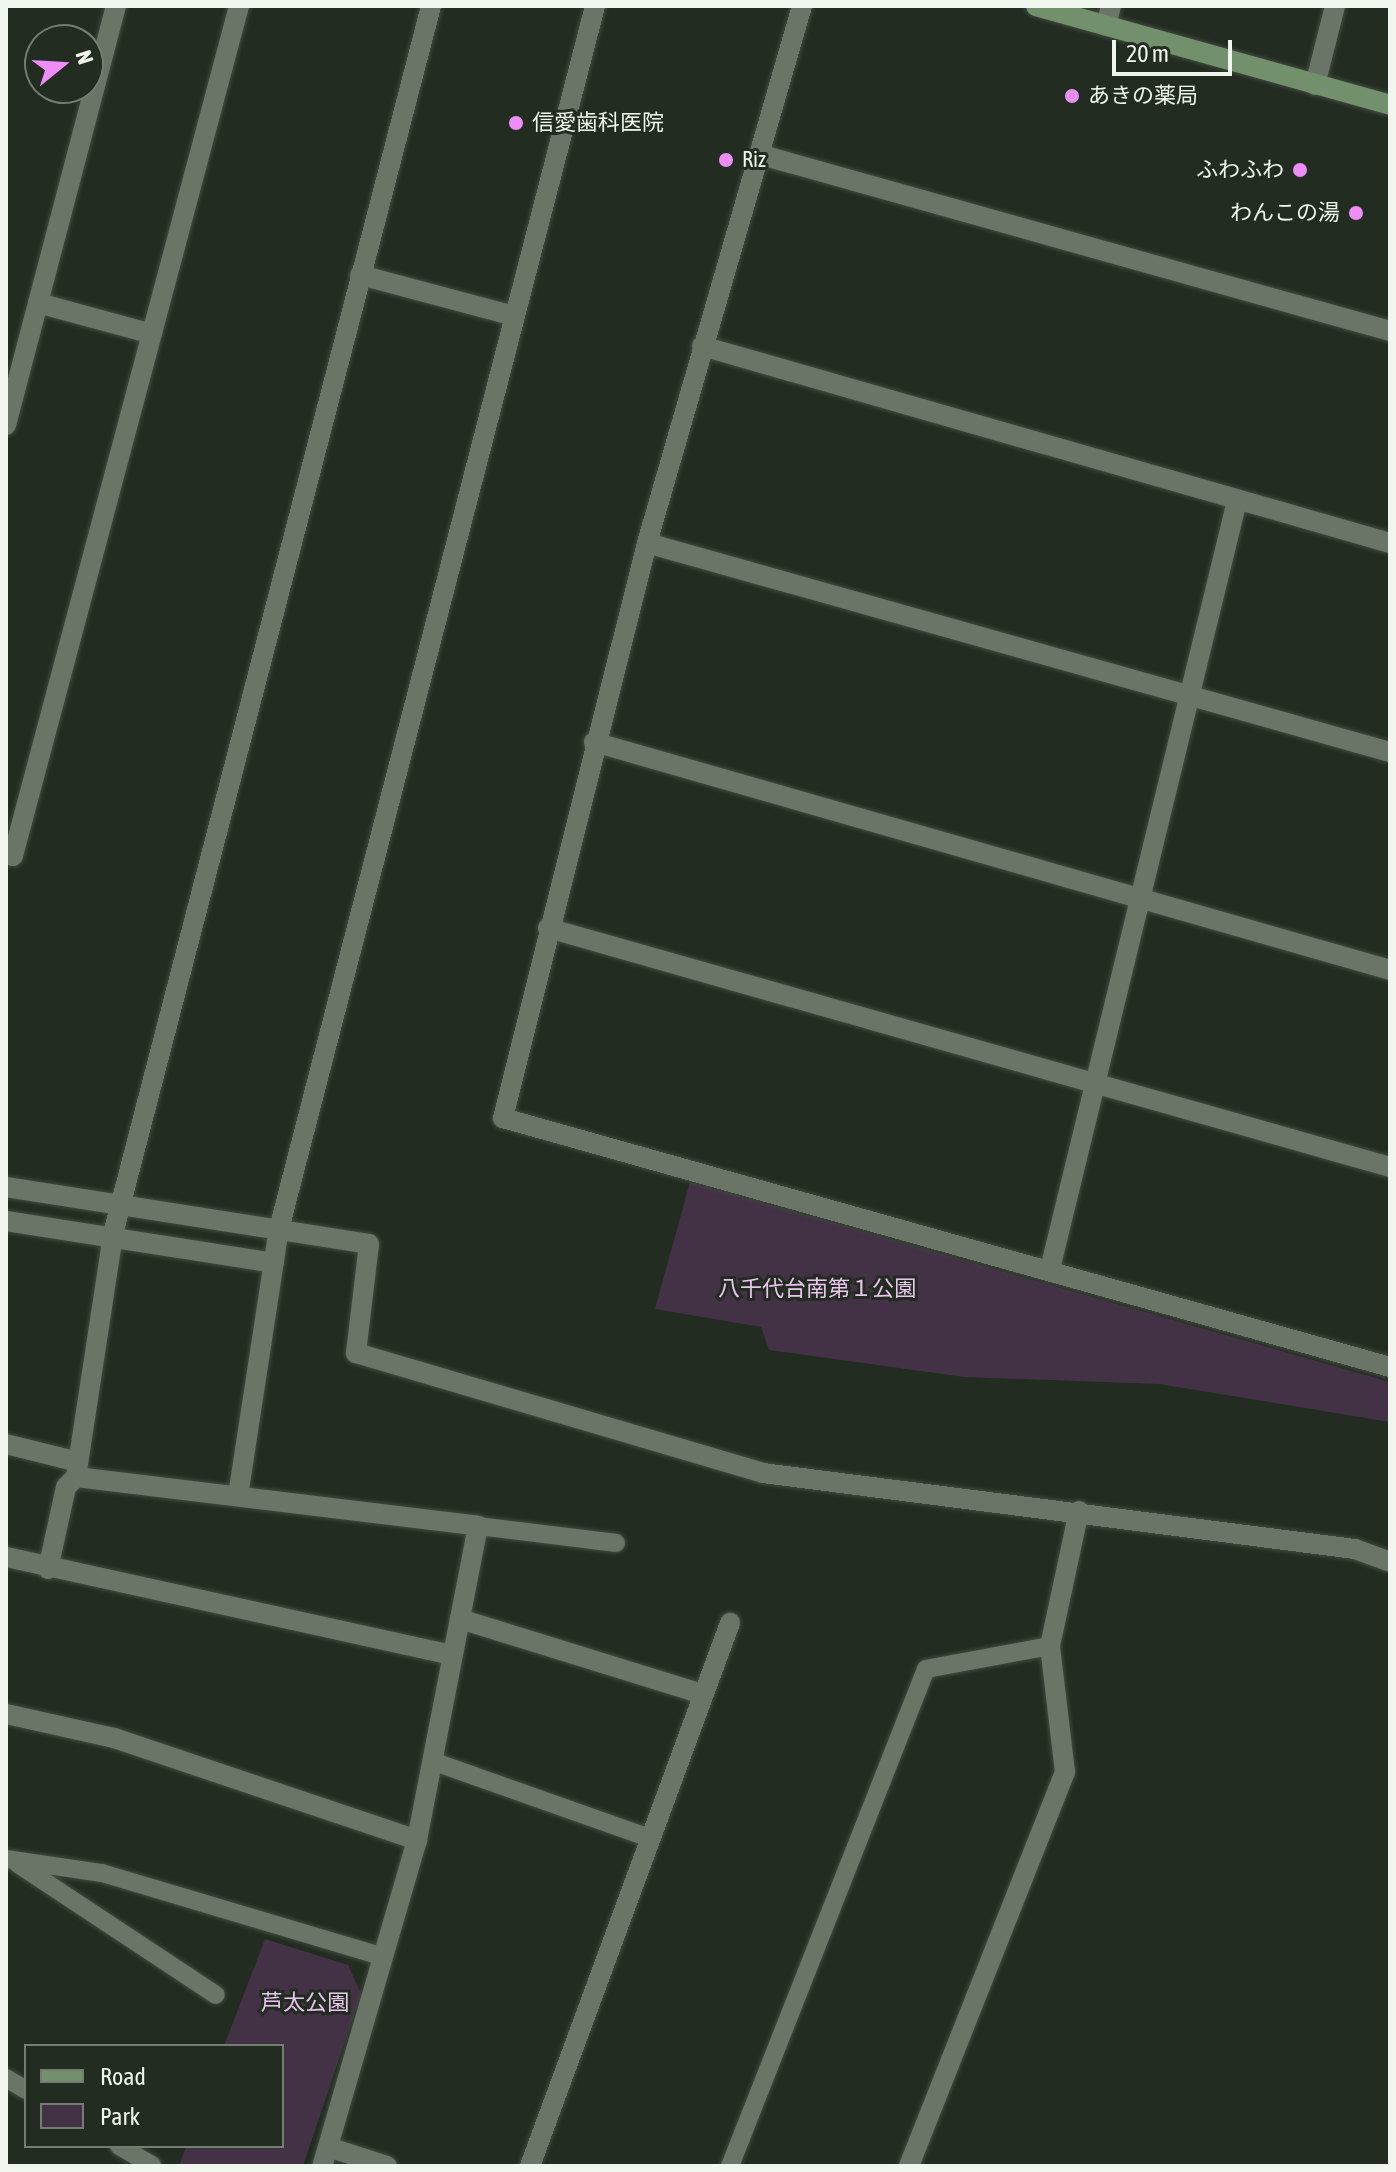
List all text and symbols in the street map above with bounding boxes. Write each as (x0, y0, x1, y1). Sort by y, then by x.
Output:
north arrow (24, 24, 104, 104)
scale bar (1116, 24, 1236, 74)
text: 20 m (1126, 40, 1169, 67)
text: N (71, 47, 99, 67)
place label: あきの薬局 (1088, 83, 1198, 109)
marker: あきの薬局 (1063, 87, 1081, 105)
place label: 信愛歯科医院 (532, 110, 664, 136)
marker: 信愛歯科医院 (507, 114, 525, 132)
place label: Riz (742, 147, 766, 173)
marker: Riz (717, 151, 735, 169)
place label: ふわふわ (1196, 157, 1284, 183)
marker: ふわふわ (1291, 161, 1309, 179)
place label: わんこの湯 (1230, 200, 1340, 226)
marker: わんこの湯 (1347, 204, 1365, 222)
park label: 八千代台南第１公園 (718, 1276, 916, 1302)
park label: 芦太公園 (261, 1990, 349, 2016)
legend (24, 2044, 284, 2148)
text: Road (100, 2063, 146, 2090)
text: Park (100, 2103, 140, 2130)

